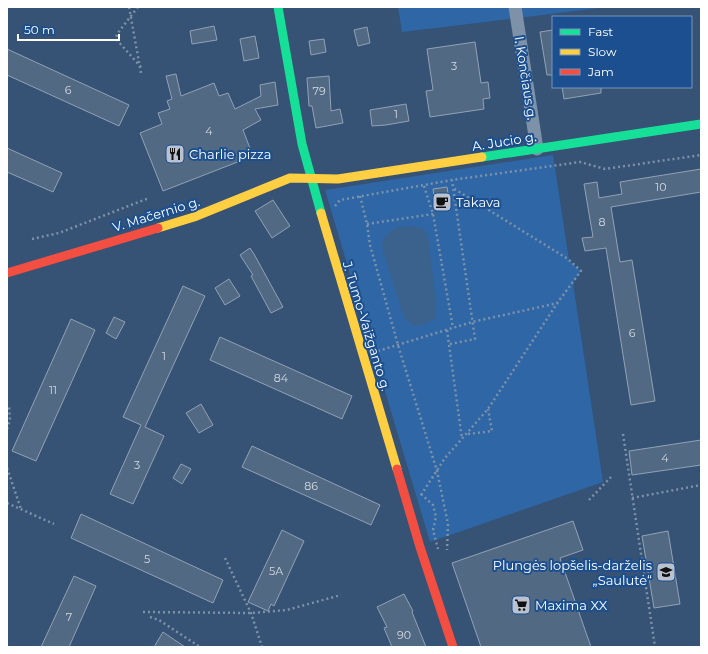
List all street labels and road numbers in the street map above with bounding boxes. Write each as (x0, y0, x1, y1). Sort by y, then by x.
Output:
street label: I. Končiaus g. (511, 35, 541, 121)
street label: A. Jucio g. (471, 128, 538, 154)
street label: V. Mačernio g. (110, 193, 202, 235)
street label: J. Tumo-Vaižganto g. (339, 258, 394, 393)

